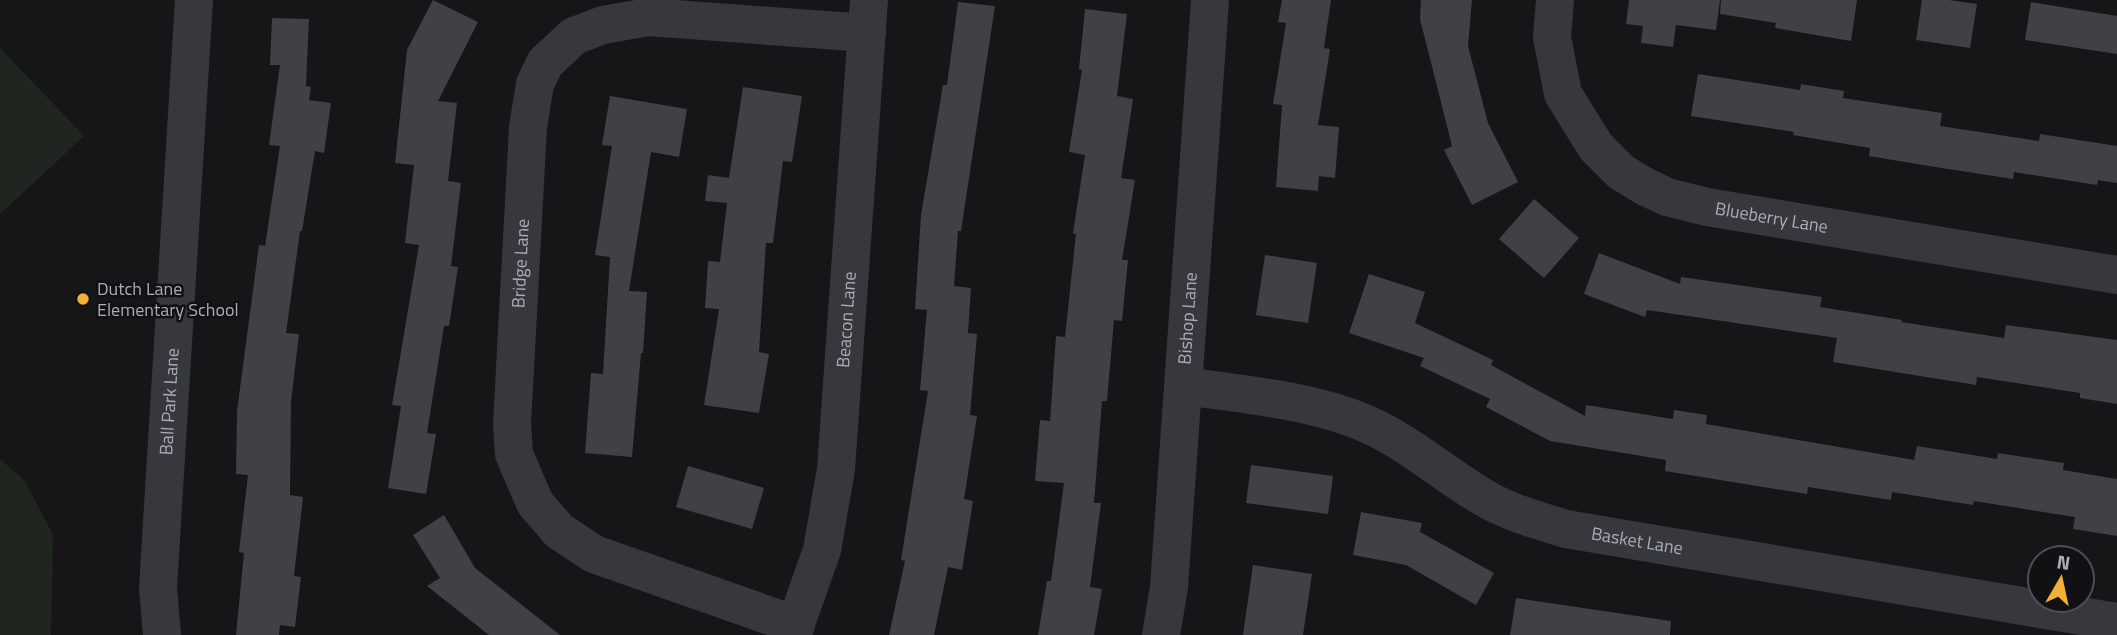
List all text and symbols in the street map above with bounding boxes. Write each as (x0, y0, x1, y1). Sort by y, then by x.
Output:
street label: Blueberry Lane (1713, 195, 1830, 240)
street label: Bridge Lane (504, 218, 536, 309)
street label: Beacon Lane (829, 271, 863, 369)
street label: Bishop Lane (1171, 271, 1204, 365)
place label: Dutch Lane Elementary School (97, 275, 239, 323)
marker: Dutch Lane Elementary School (75, 291, 91, 307)
street label: Ball Park Lane (152, 347, 186, 456)
street label: Basket Lane (1589, 519, 1685, 562)
north arrow (2026, 544, 2096, 614)
text: N (2055, 546, 2073, 577)

